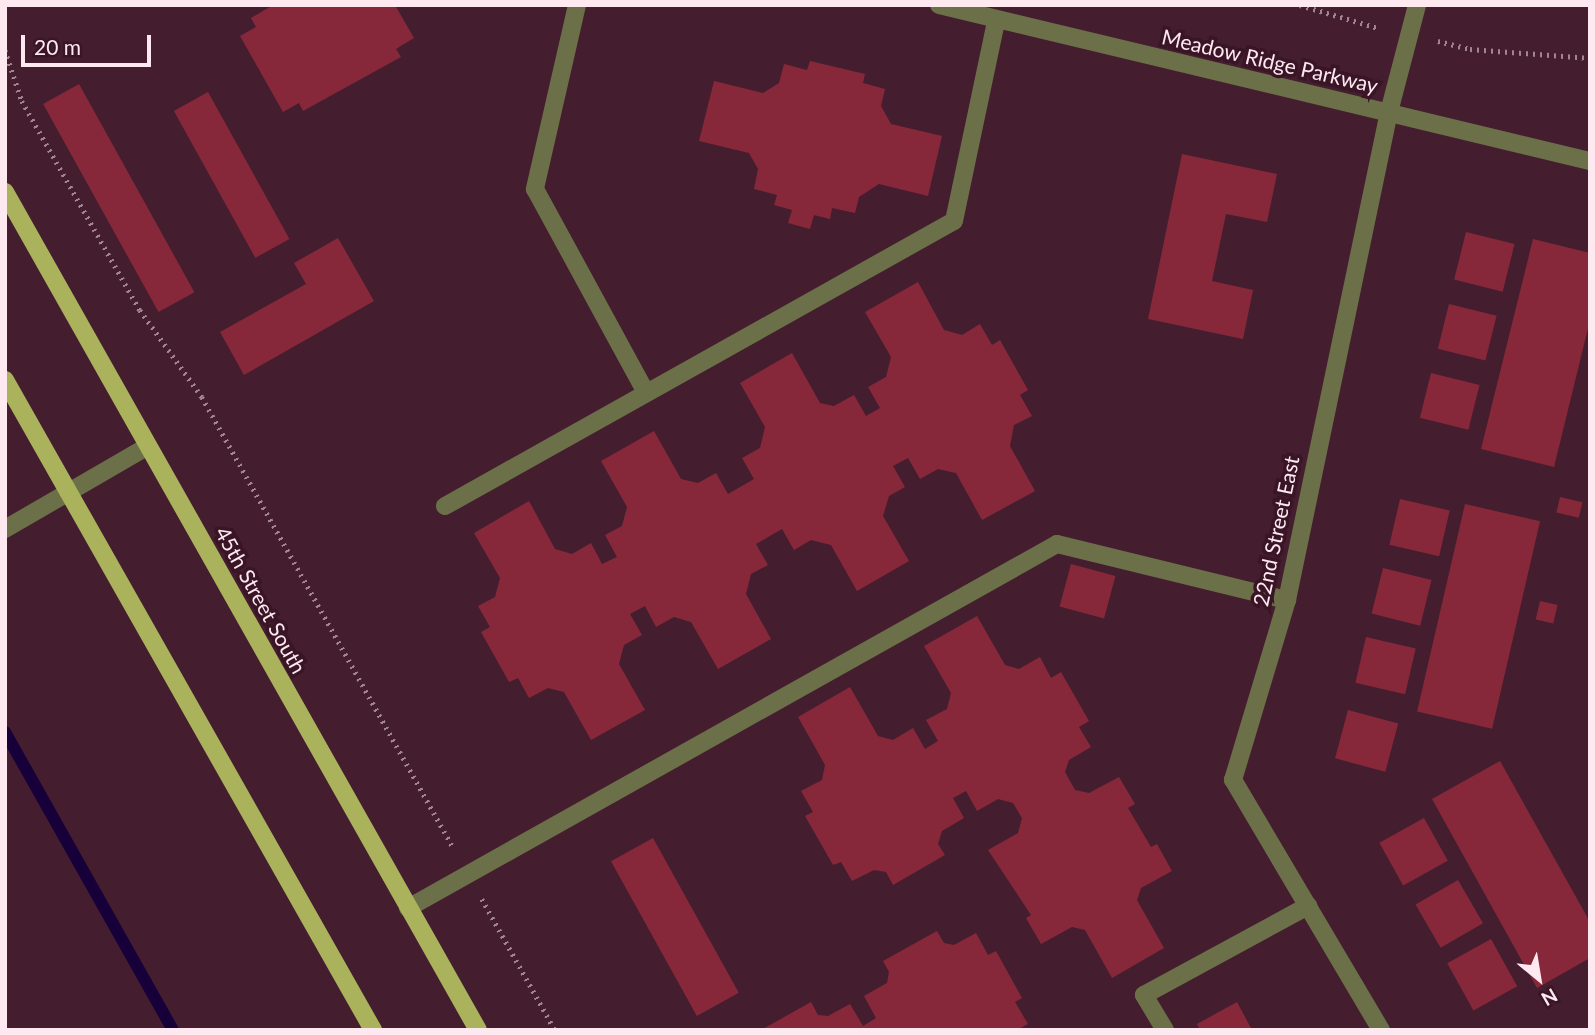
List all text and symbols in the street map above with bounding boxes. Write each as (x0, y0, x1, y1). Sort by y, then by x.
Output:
scale bar (24, 21, 154, 65)
street label: Meadow Ridge Parkway (1159, 24, 1381, 98)
text: 20 m (34, 34, 81, 59)
street label: 22nd Street East (1248, 454, 1304, 608)
street label: 45th Street South (210, 522, 312, 678)
north arrow (1504, 944, 1574, 1014)
text: N (1538, 984, 1562, 1011)

